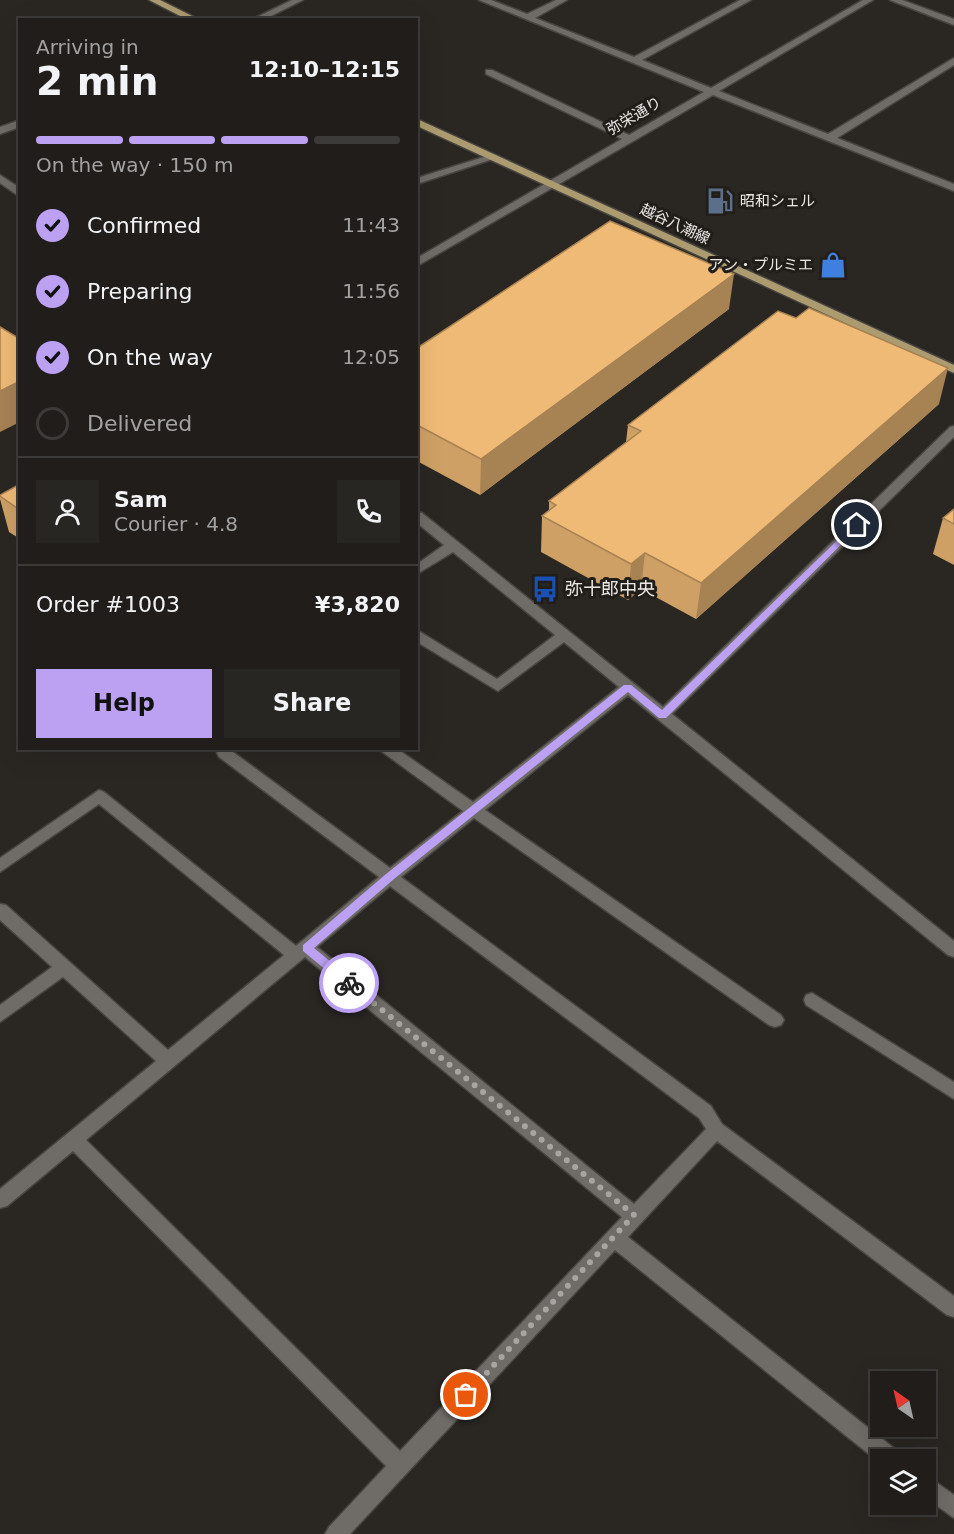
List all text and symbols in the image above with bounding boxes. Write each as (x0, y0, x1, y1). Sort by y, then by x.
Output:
text: Arriving in (36, 35, 139, 59)
text: 12:10–12:15 (249, 57, 400, 82)
text: 2 min (36, 59, 158, 104)
street label: 弥栄通り (604, 93, 664, 139)
text: On the way · 150 m (36, 153, 234, 177)
fuel station icon: 昭和シェル (705, 186, 735, 216)
place label: 昭和シェル (740, 192, 815, 210)
street label: 越谷八潮線 (636, 200, 713, 248)
icon: check (36, 209, 69, 242)
text: Confirmed (87, 213, 201, 238)
text: 11:43 (342, 213, 400, 237)
shop icon: アン・プルミエ (818, 250, 848, 280)
place label: アン・プルミエ (709, 256, 813, 274)
icon: check (36, 275, 69, 308)
text: Preparing (87, 279, 193, 304)
text: 11:56 (342, 279, 400, 303)
icon: check (36, 341, 69, 374)
text: On the way (87, 345, 213, 370)
text: 12:05 (342, 345, 400, 369)
text: Delivered (87, 411, 192, 436)
button: person (36, 480, 99, 543)
button: phone (337, 480, 400, 543)
text: Sam (114, 487, 168, 512)
pin (831, 499, 882, 550)
icon: home (840, 508, 873, 541)
text: Courier · 4.8 (114, 512, 238, 536)
bus stop icon: 弥十郎中央 (530, 574, 560, 604)
place label: 弥十郎中央 (565, 578, 655, 599)
text: Order #1003 (36, 592, 180, 617)
text: ¥3,820 (315, 592, 400, 617)
button: Help (36, 669, 212, 738)
button: Share (224, 669, 400, 738)
courier (319, 953, 379, 1013)
icon: bike (333, 967, 366, 1000)
pin (440, 1369, 491, 1420)
north arrow (870, 1371, 936, 1437)
map controls (870, 1371, 936, 1515)
icon: bag (449, 1378, 482, 1411)
button: layers (870, 1449, 936, 1515)

